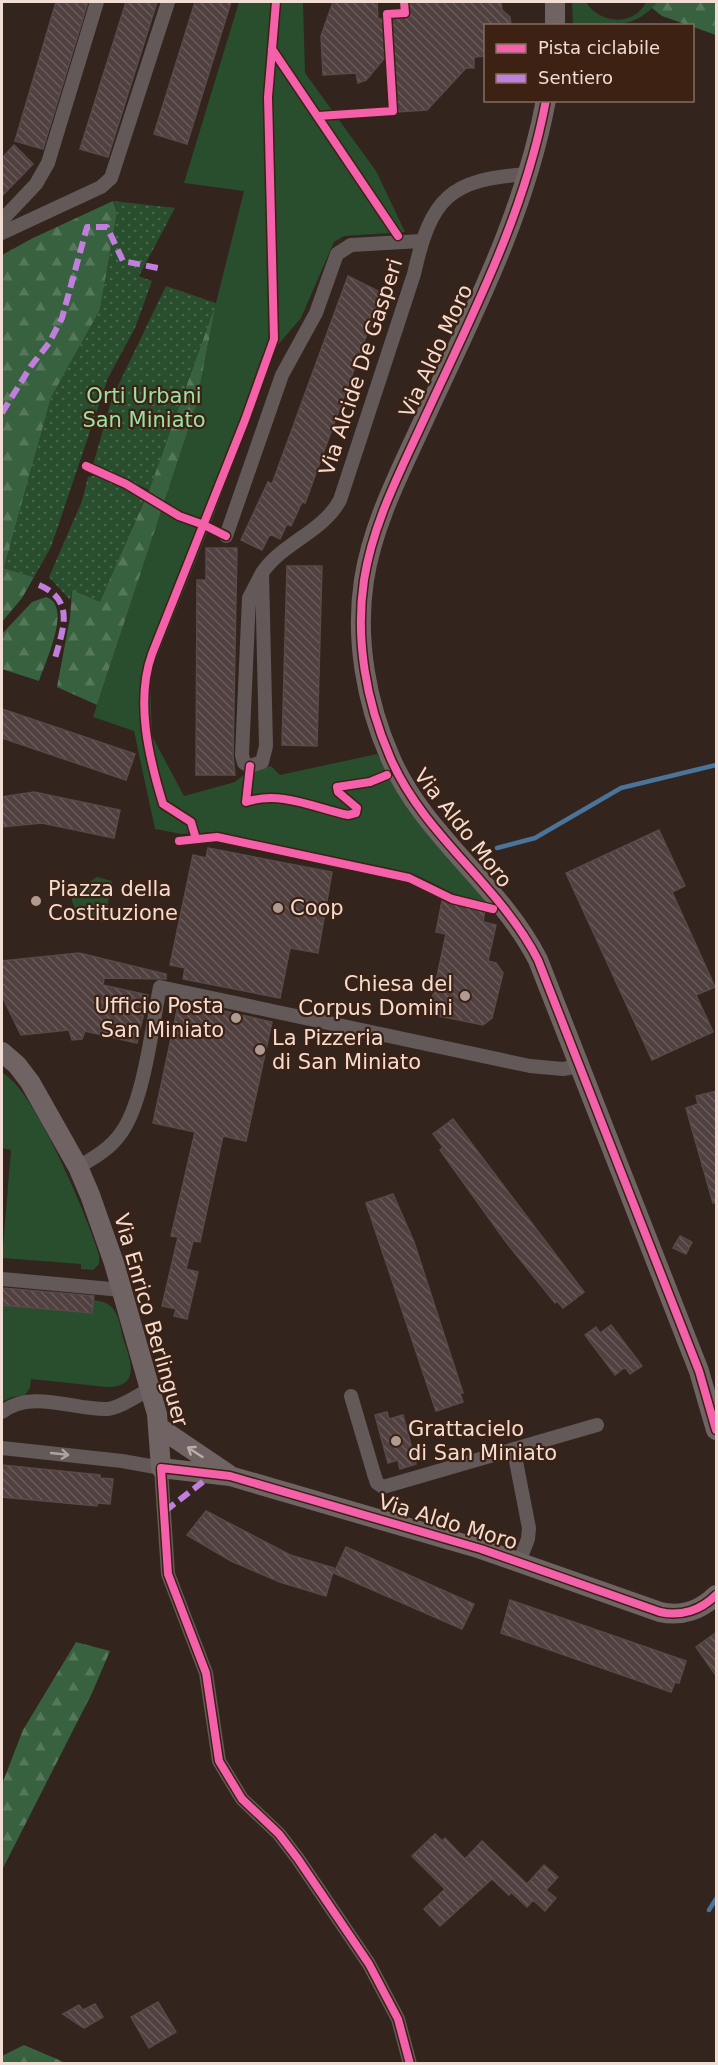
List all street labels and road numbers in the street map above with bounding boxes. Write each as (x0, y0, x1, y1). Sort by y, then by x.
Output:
street label: Via Alcide De Gasperi (315, 256, 407, 478)
street label: Via Aldo Moro (395, 281, 477, 421)
street label: Via Aldo Moro (409, 764, 517, 892)
street label: Via Enrico Berlinguer (109, 1211, 193, 1430)
street label: Via Aldo Moro (375, 1489, 521, 1555)

